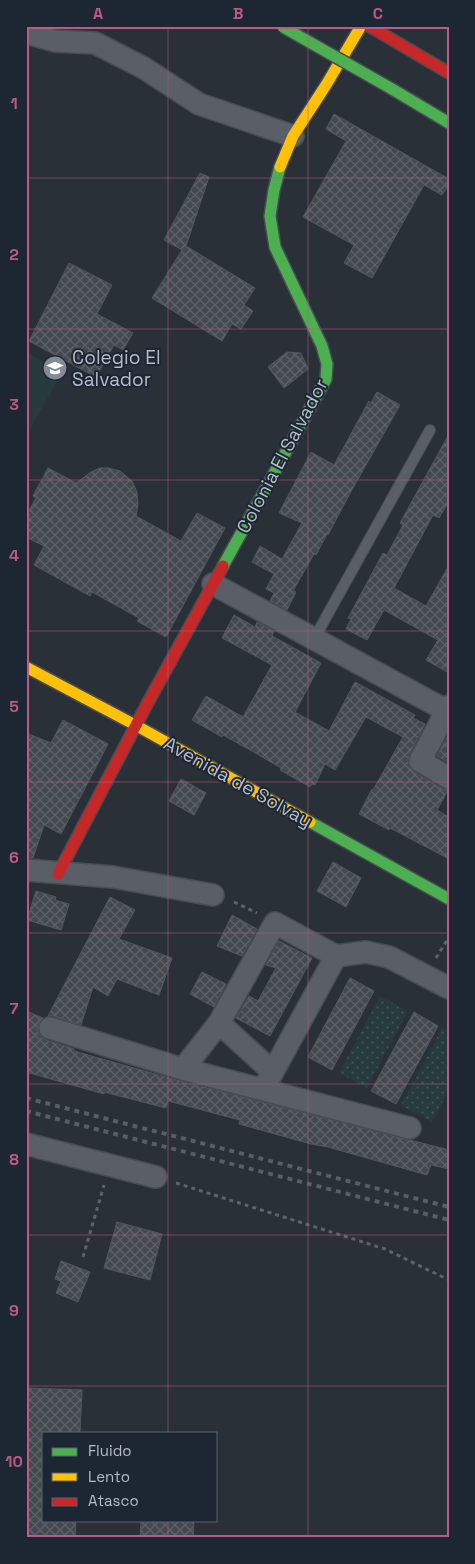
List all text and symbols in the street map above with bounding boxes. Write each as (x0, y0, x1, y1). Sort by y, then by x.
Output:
text: A (93, 3, 103, 24)
text: B (233, 3, 243, 24)
text: C (373, 3, 383, 24)
text: 1 (10, 93, 18, 114)
text: 2 (9, 244, 19, 265)
place label: Colegio El Salvador (72, 345, 161, 392)
school or university icon: Colegio El Salvador (42, 355, 68, 381)
street label: Colonia El Salvador (231, 374, 333, 538)
text: 3 (9, 394, 19, 415)
text: 4 (9, 545, 19, 566)
text: 5 (9, 696, 19, 717)
street label: Avenida de Solvay (159, 731, 317, 833)
text: 6 (9, 847, 19, 868)
text: 7 (10, 998, 19, 1019)
text: 8 (9, 1149, 19, 1170)
text: 9 (9, 1300, 19, 1321)
legend (42, 1432, 218, 1522)
text: Fluido (88, 1441, 132, 1460)
text: 10 (5, 1451, 23, 1472)
text: Lento (88, 1467, 130, 1486)
text: Atasco (88, 1491, 139, 1510)

